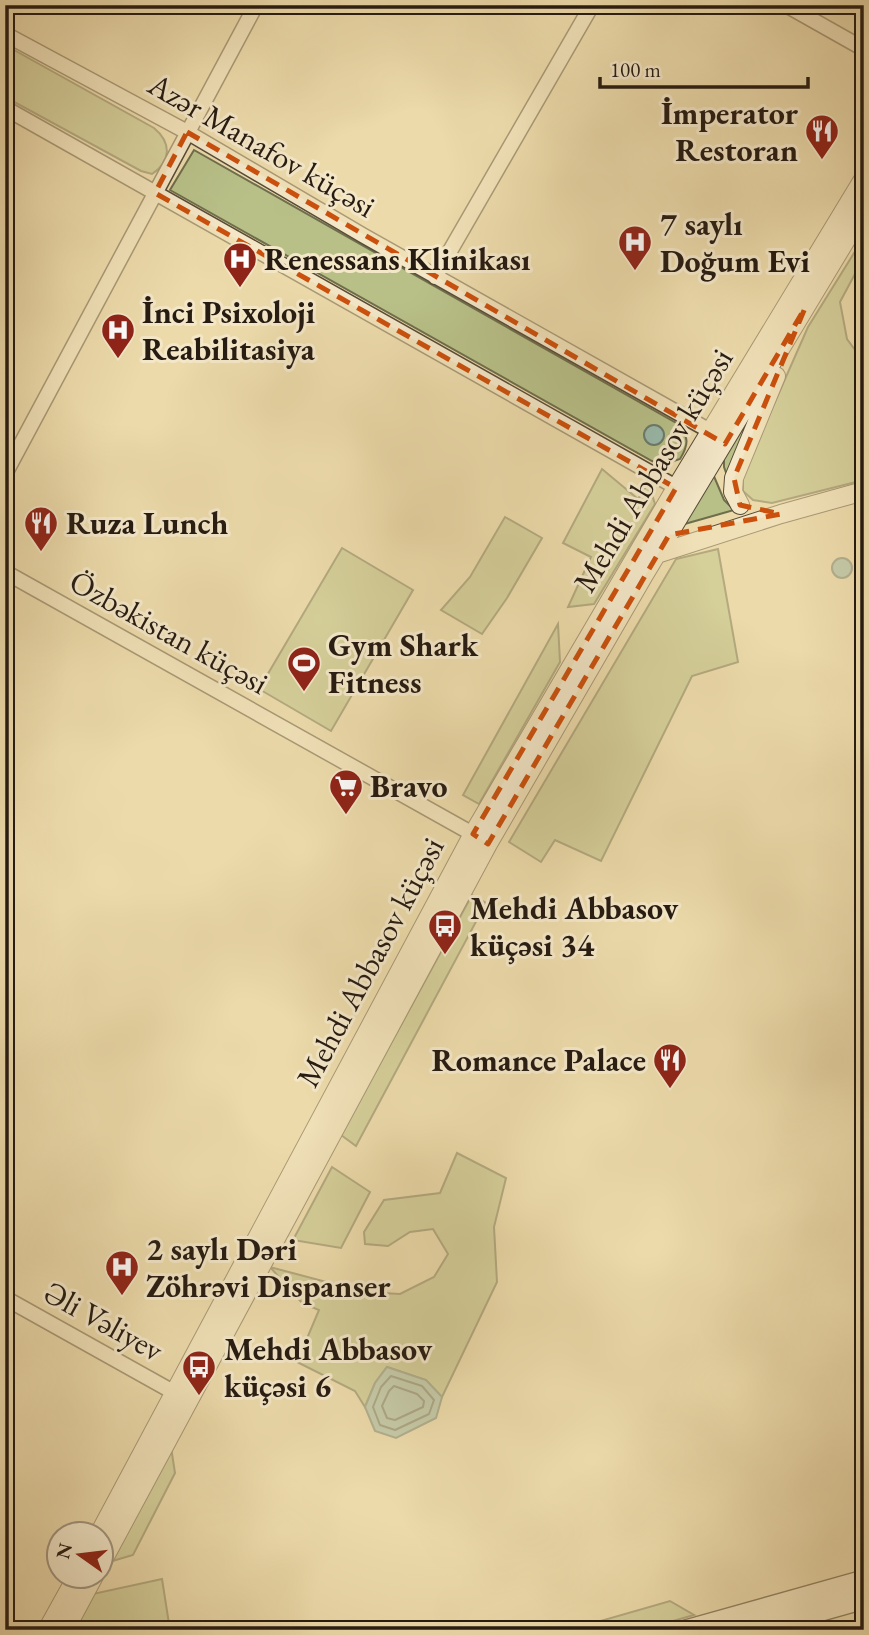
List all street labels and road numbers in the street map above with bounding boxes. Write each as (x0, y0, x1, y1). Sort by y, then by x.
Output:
street label: Azər Manafov küçəsi (140, 62, 383, 227)
street label: Mehdi Abbasov küçəsi (564, 340, 742, 600)
street label: Özbəkistan küçəsi (62, 560, 276, 704)
street label: Mehdi Abbasov küçəsi (286, 830, 454, 1094)
street label: Əli Vəliyev (37, 1271, 172, 1371)

